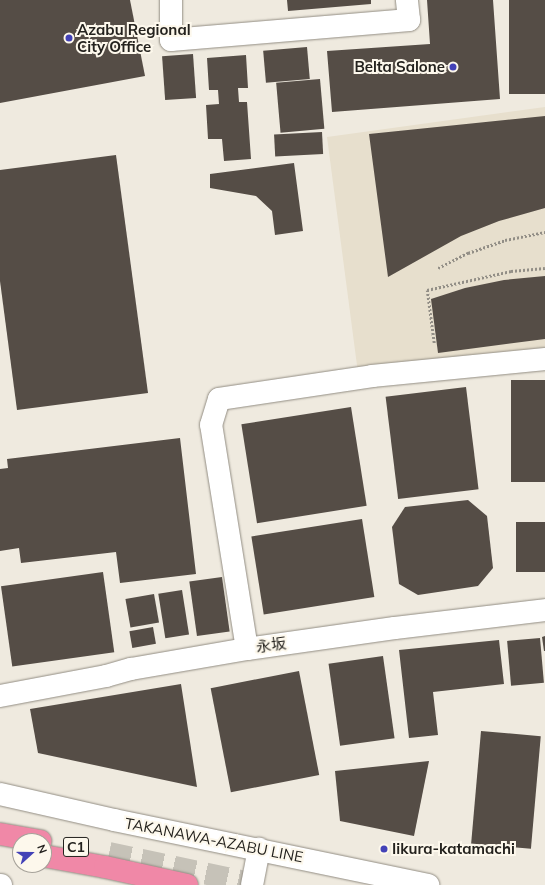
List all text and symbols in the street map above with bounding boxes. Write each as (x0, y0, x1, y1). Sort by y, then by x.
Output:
place label: Azabu Regional City Office (77, 20, 191, 55)
marker: Azabu Regional City Office (64, 33, 74, 43)
place label: Belta Salone (354, 58, 445, 76)
marker: Belta Salone (448, 62, 458, 72)
street label: 永坂 (255, 634, 287, 656)
street label: TAKANAWA-AZABU LINE (123, 814, 305, 866)
north arrow (12, 833, 52, 873)
road number: C1 (63, 835, 89, 859)
place label: Iikura-katamachi (392, 840, 515, 858)
text: N (34, 843, 50, 855)
marker: Iikura-katamachi (379, 844, 389, 854)

